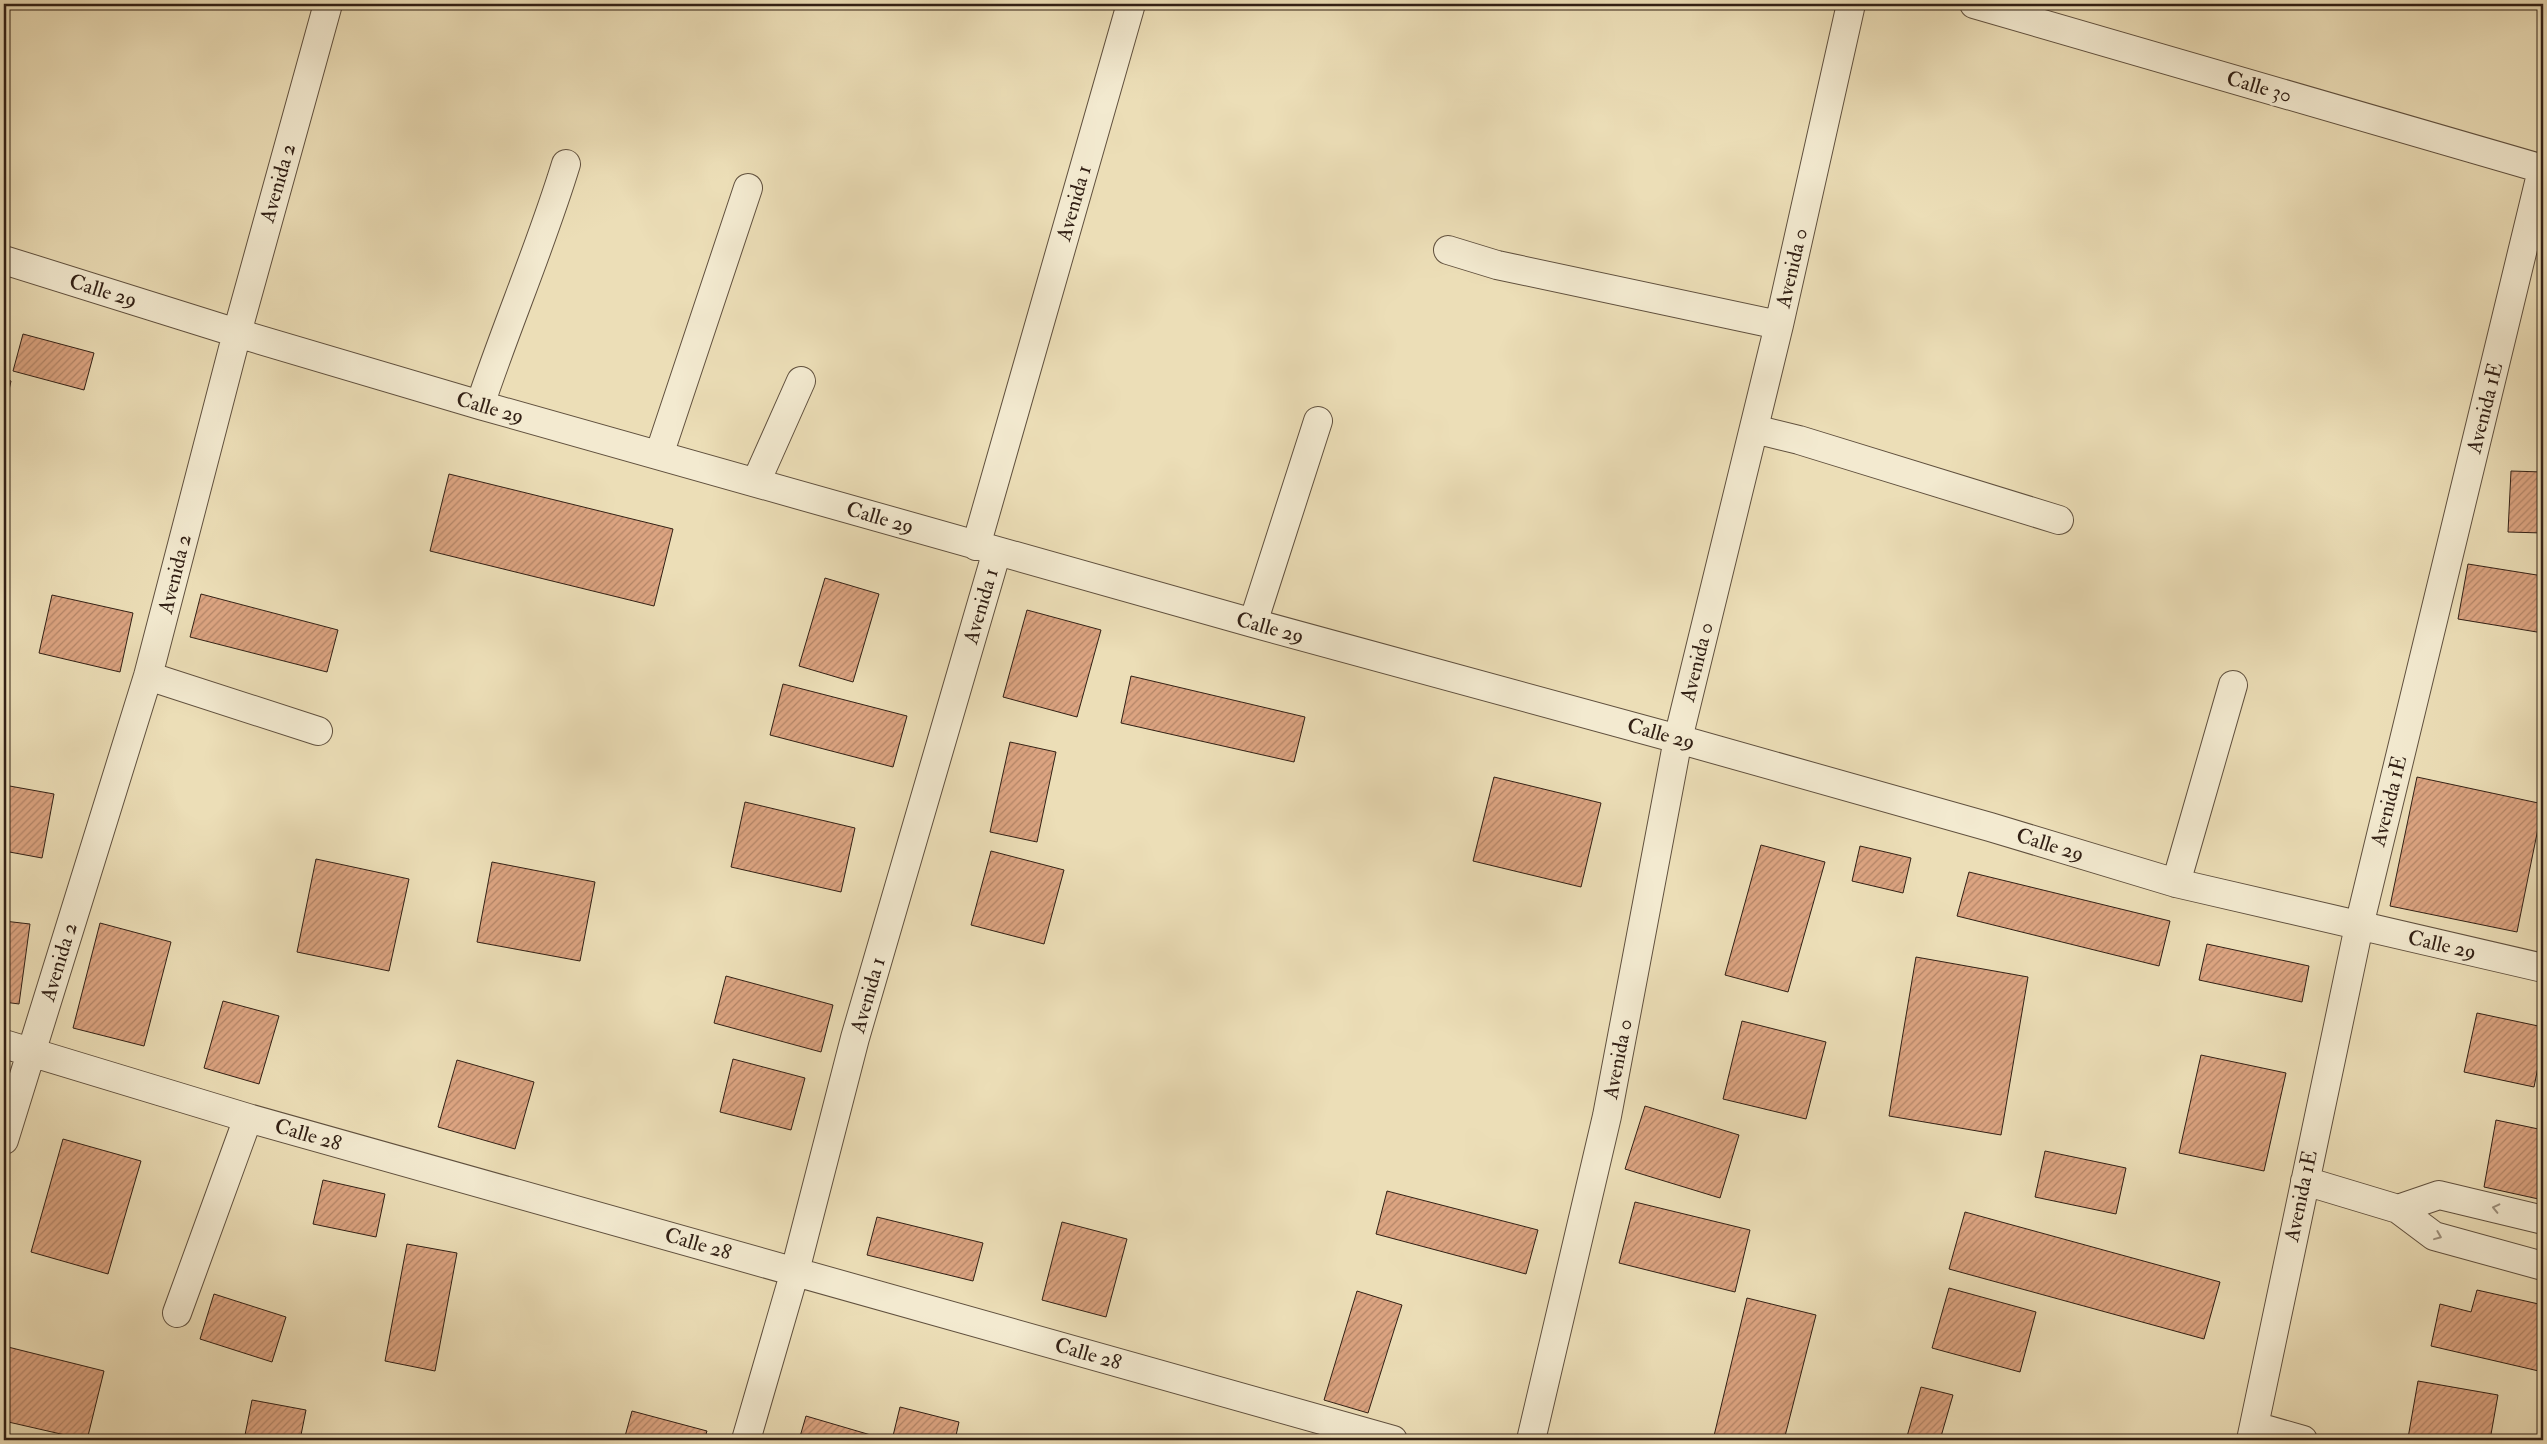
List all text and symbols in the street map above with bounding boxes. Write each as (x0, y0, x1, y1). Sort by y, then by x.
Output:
street label: Calle 30 (2223, 65, 2295, 109)
street label: Avenida 2 (254, 140, 302, 227)
street label: Avenida 1 (1050, 162, 1098, 245)
street label: Avenida 0 (1770, 226, 1814, 311)
street label: Calle 29 (66, 268, 140, 314)
street label: Avenida 1E (2460, 360, 2509, 457)
street label: Calle 29 (453, 385, 527, 431)
street label: Calle 29 (843, 495, 917, 541)
street label: Avenida 2 (152, 532, 198, 617)
street label: Avenida 1 (957, 565, 1005, 648)
street label: Calle 29 (1233, 606, 1307, 650)
street label: Avenida 0 (1674, 619, 1720, 706)
street label: Calle 29 (1624, 712, 1698, 756)
street label: Avenida 1E (2364, 753, 2413, 850)
street label: Calle 29 (2013, 822, 2087, 868)
street label: Avenida 2 (34, 919, 84, 1006)
street label: Calle 29 (2405, 924, 2479, 966)
street label: Avenida 1 (844, 954, 892, 1037)
street label: Avenida 0 (1597, 1017, 1639, 1102)
street label: Calle 28 (271, 1113, 345, 1157)
street label: Avenida 1E (2278, 1148, 2324, 1245)
one-way arrow (2491, 1203, 2500, 1214)
street label: Calle 28 (661, 1222, 735, 1266)
one-way arrow (2433, 1230, 2442, 1241)
street label: Calle 28 (1051, 1332, 1125, 1376)

